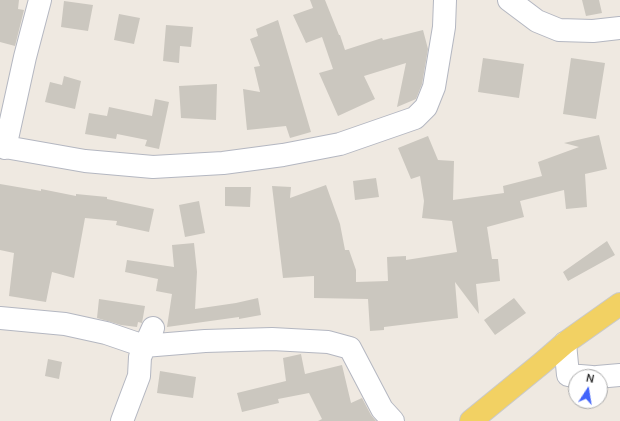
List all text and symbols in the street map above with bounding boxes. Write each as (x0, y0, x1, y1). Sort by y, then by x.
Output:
north arrow (568, 369, 608, 409)
text: N (585, 370, 596, 386)

